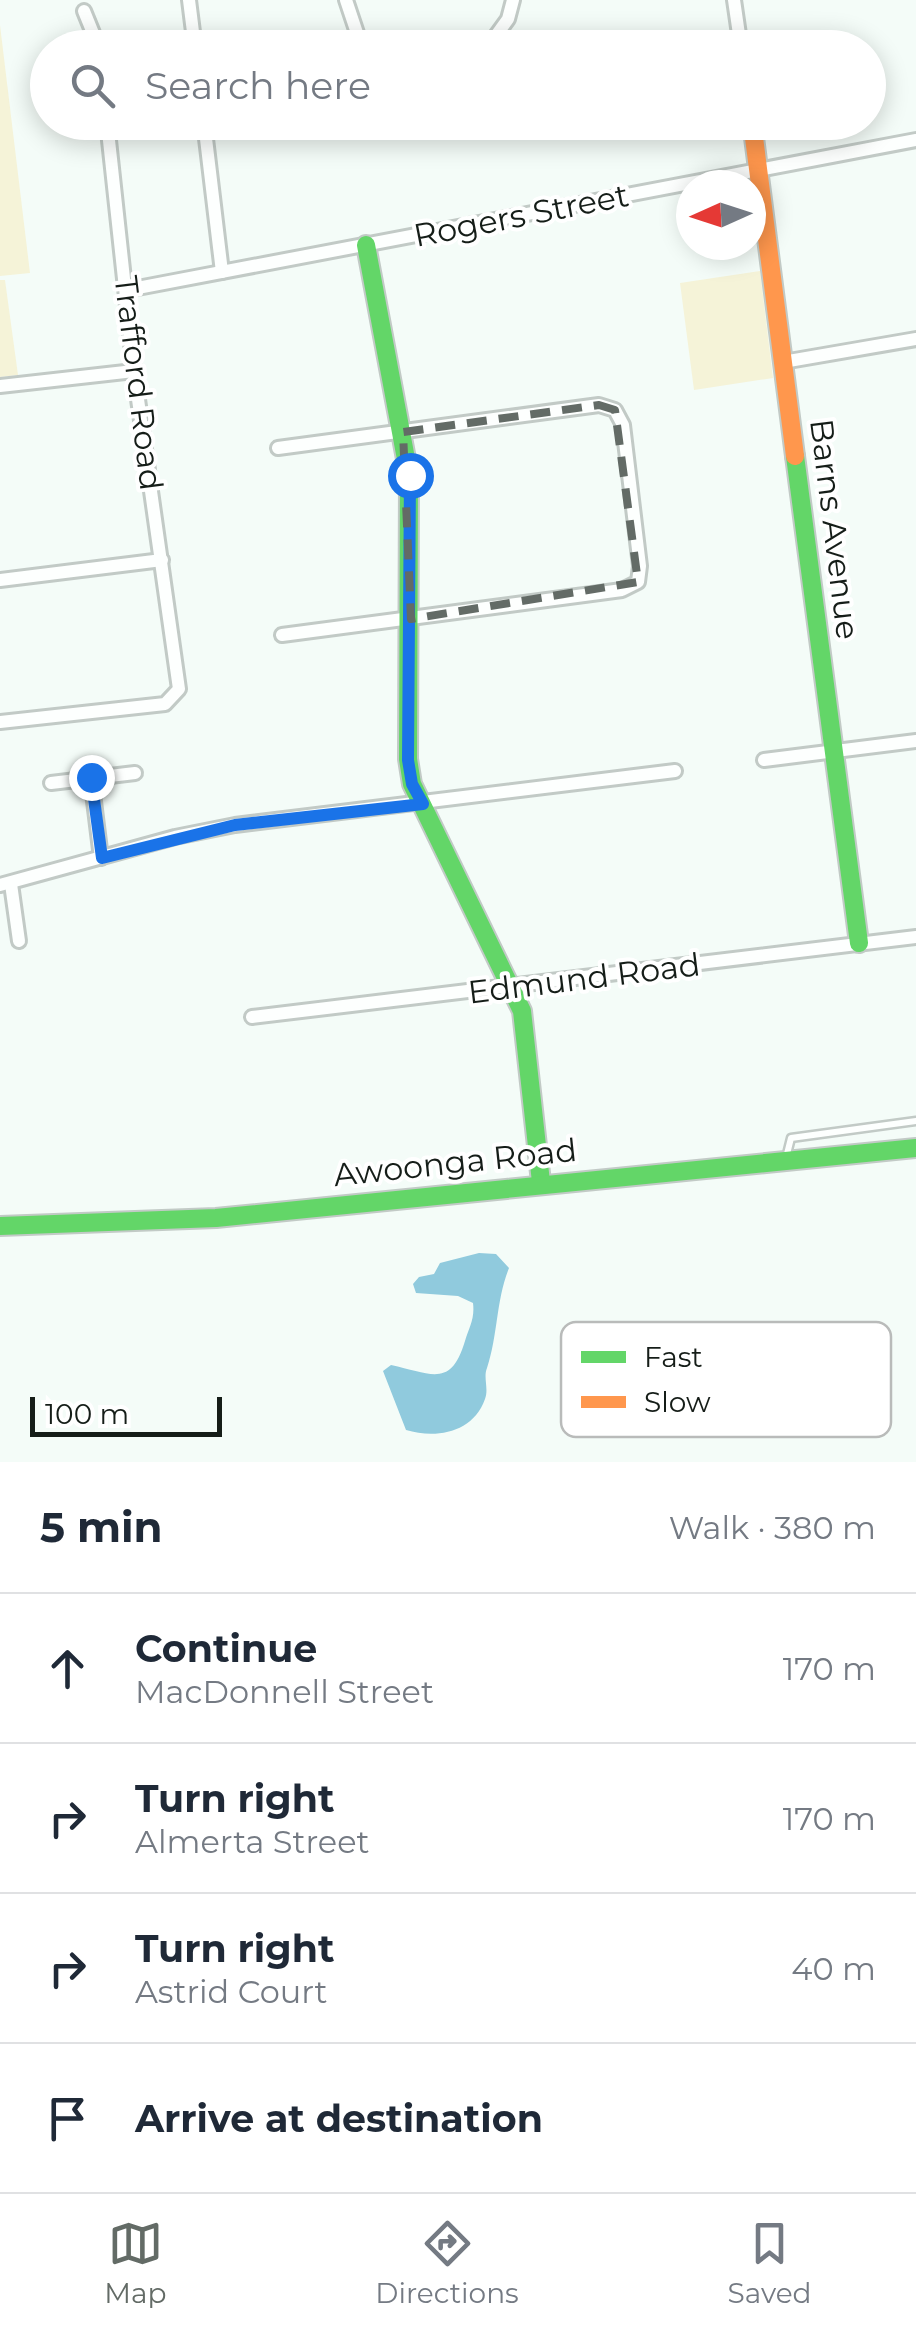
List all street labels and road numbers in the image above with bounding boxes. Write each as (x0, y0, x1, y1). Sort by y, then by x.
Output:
street label: Rogers Street (410, 175, 632, 255)
street label: Trafford Road (106, 273, 172, 493)
street label: Barns Avenue (802, 416, 868, 642)
street label: Edmund Road (466, 944, 702, 1012)
street label: Awoonga Road (331, 1130, 579, 1194)

